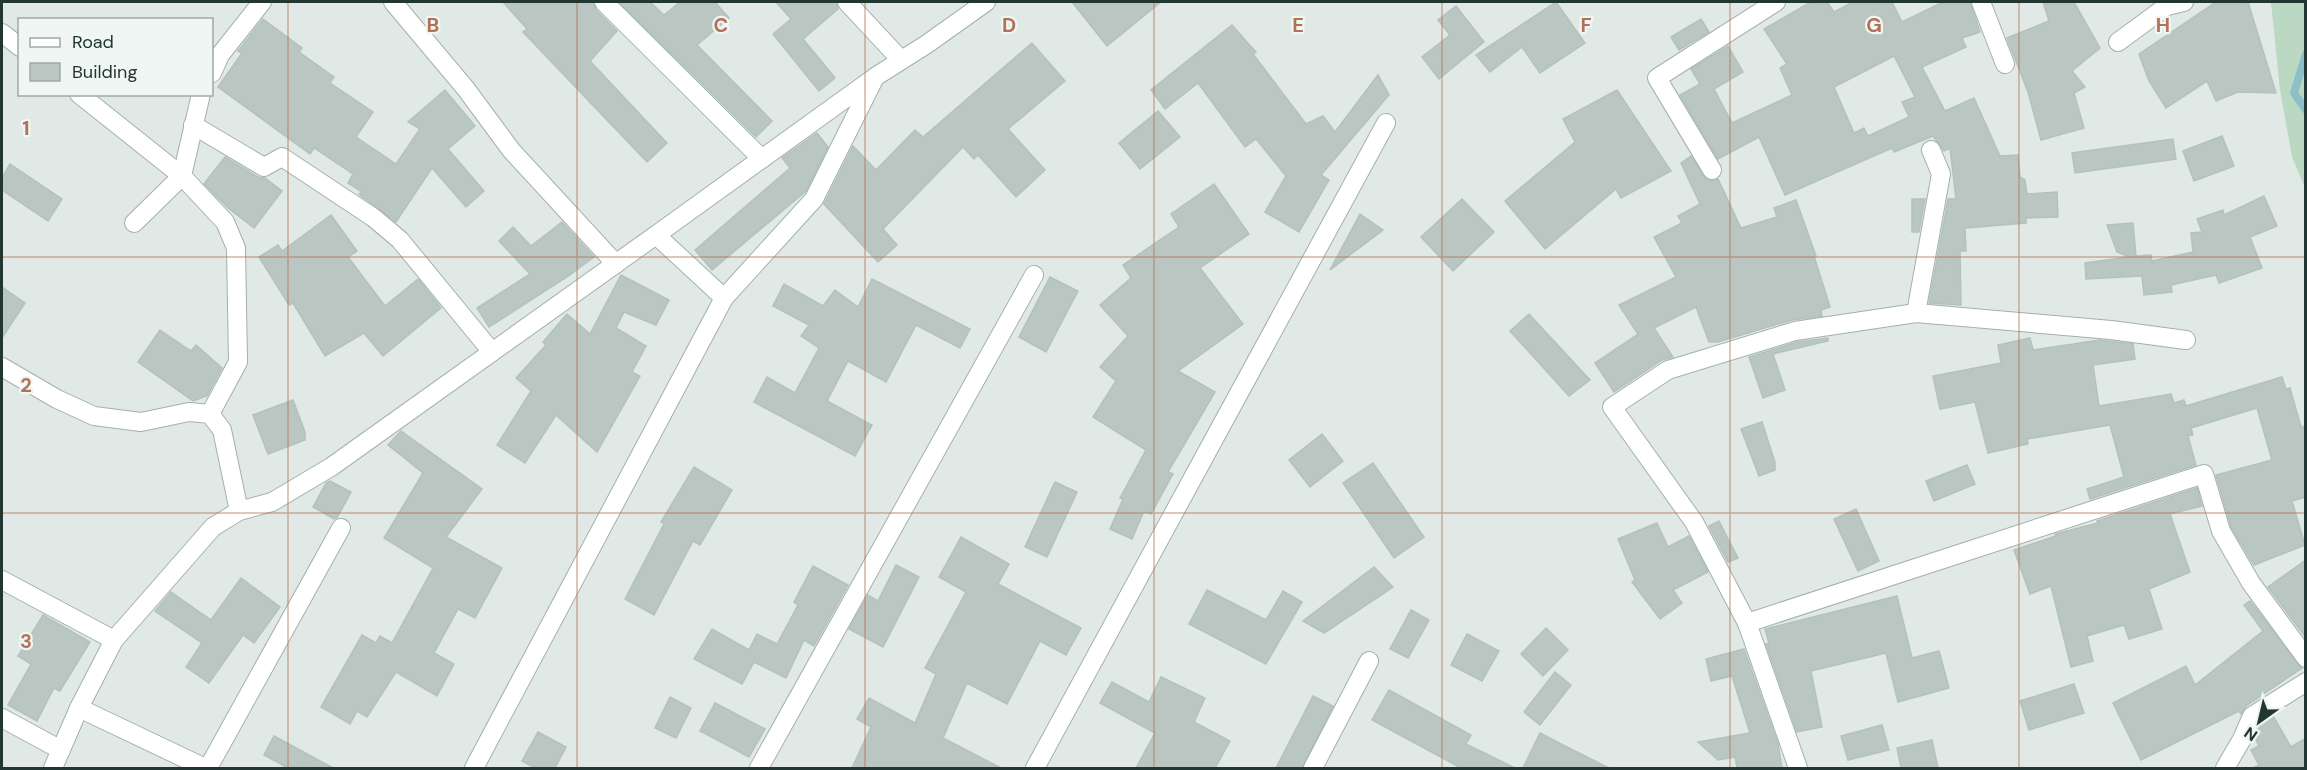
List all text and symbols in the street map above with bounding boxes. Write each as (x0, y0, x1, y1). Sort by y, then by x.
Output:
text: B (427, 12, 439, 38)
text: C (714, 12, 728, 38)
text: D (1002, 12, 1016, 38)
text: E (1292, 12, 1304, 38)
text: F (1580, 12, 1592, 38)
text: G (1866, 12, 1882, 38)
text: H (2156, 12, 2170, 38)
legend (18, 18, 213, 96)
text: Road (72, 30, 114, 54)
text: Building (72, 60, 137, 84)
text: 1 (22, 115, 30, 141)
text: 2 (20, 372, 32, 398)
text: 3 (20, 628, 32, 654)
north arrow (2229, 692, 2289, 752)
text: N (2240, 722, 2262, 746)

